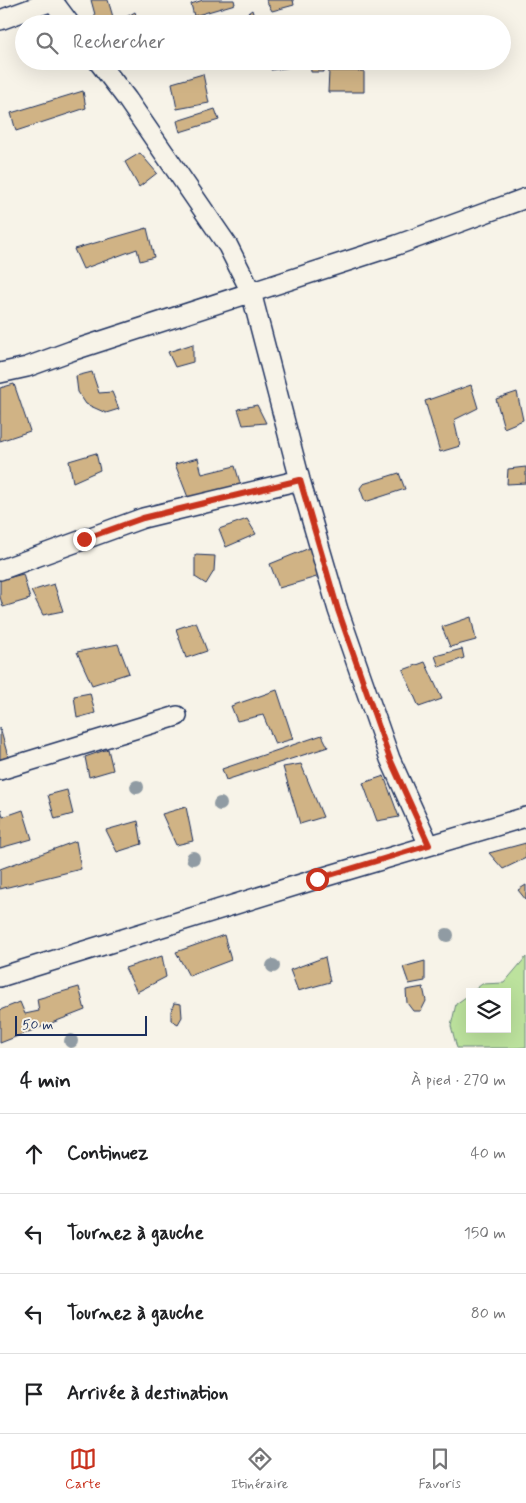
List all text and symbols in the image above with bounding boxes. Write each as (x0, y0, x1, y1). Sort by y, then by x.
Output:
search box (15, 15, 511, 70)
icon: search (33, 29, 61, 57)
text: Rechercher (73, 30, 165, 55)
route end (73, 528, 96, 551)
route start (306, 868, 329, 891)
map controls (466, 988, 511, 1033)
button: layers (466, 988, 511, 1033)
scale bar (15, 1013, 148, 1036)
text: 50 m (22, 1016, 53, 1034)
text: 4 min (20, 1067, 71, 1095)
text: À pied · 270 m (411, 1070, 506, 1091)
icon: ahead (20, 1140, 48, 1168)
text: Continuez (67, 1141, 148, 1166)
text: 40 m (470, 1143, 506, 1164)
icon: left (20, 1220, 48, 1248)
text: Tournez à gauche (67, 1221, 204, 1246)
text: 150 m (464, 1223, 506, 1244)
icon: left (20, 1300, 48, 1328)
text: Tournez à gauche (67, 1301, 204, 1326)
text: 80 m (471, 1303, 506, 1324)
icon: arrive (20, 1380, 48, 1408)
text: Arrivée à destination (67, 1381, 228, 1406)
tab: Carte (65, 1445, 101, 1493)
tab: Itinéraire (231, 1445, 288, 1493)
tab: Favoris (418, 1445, 461, 1493)

